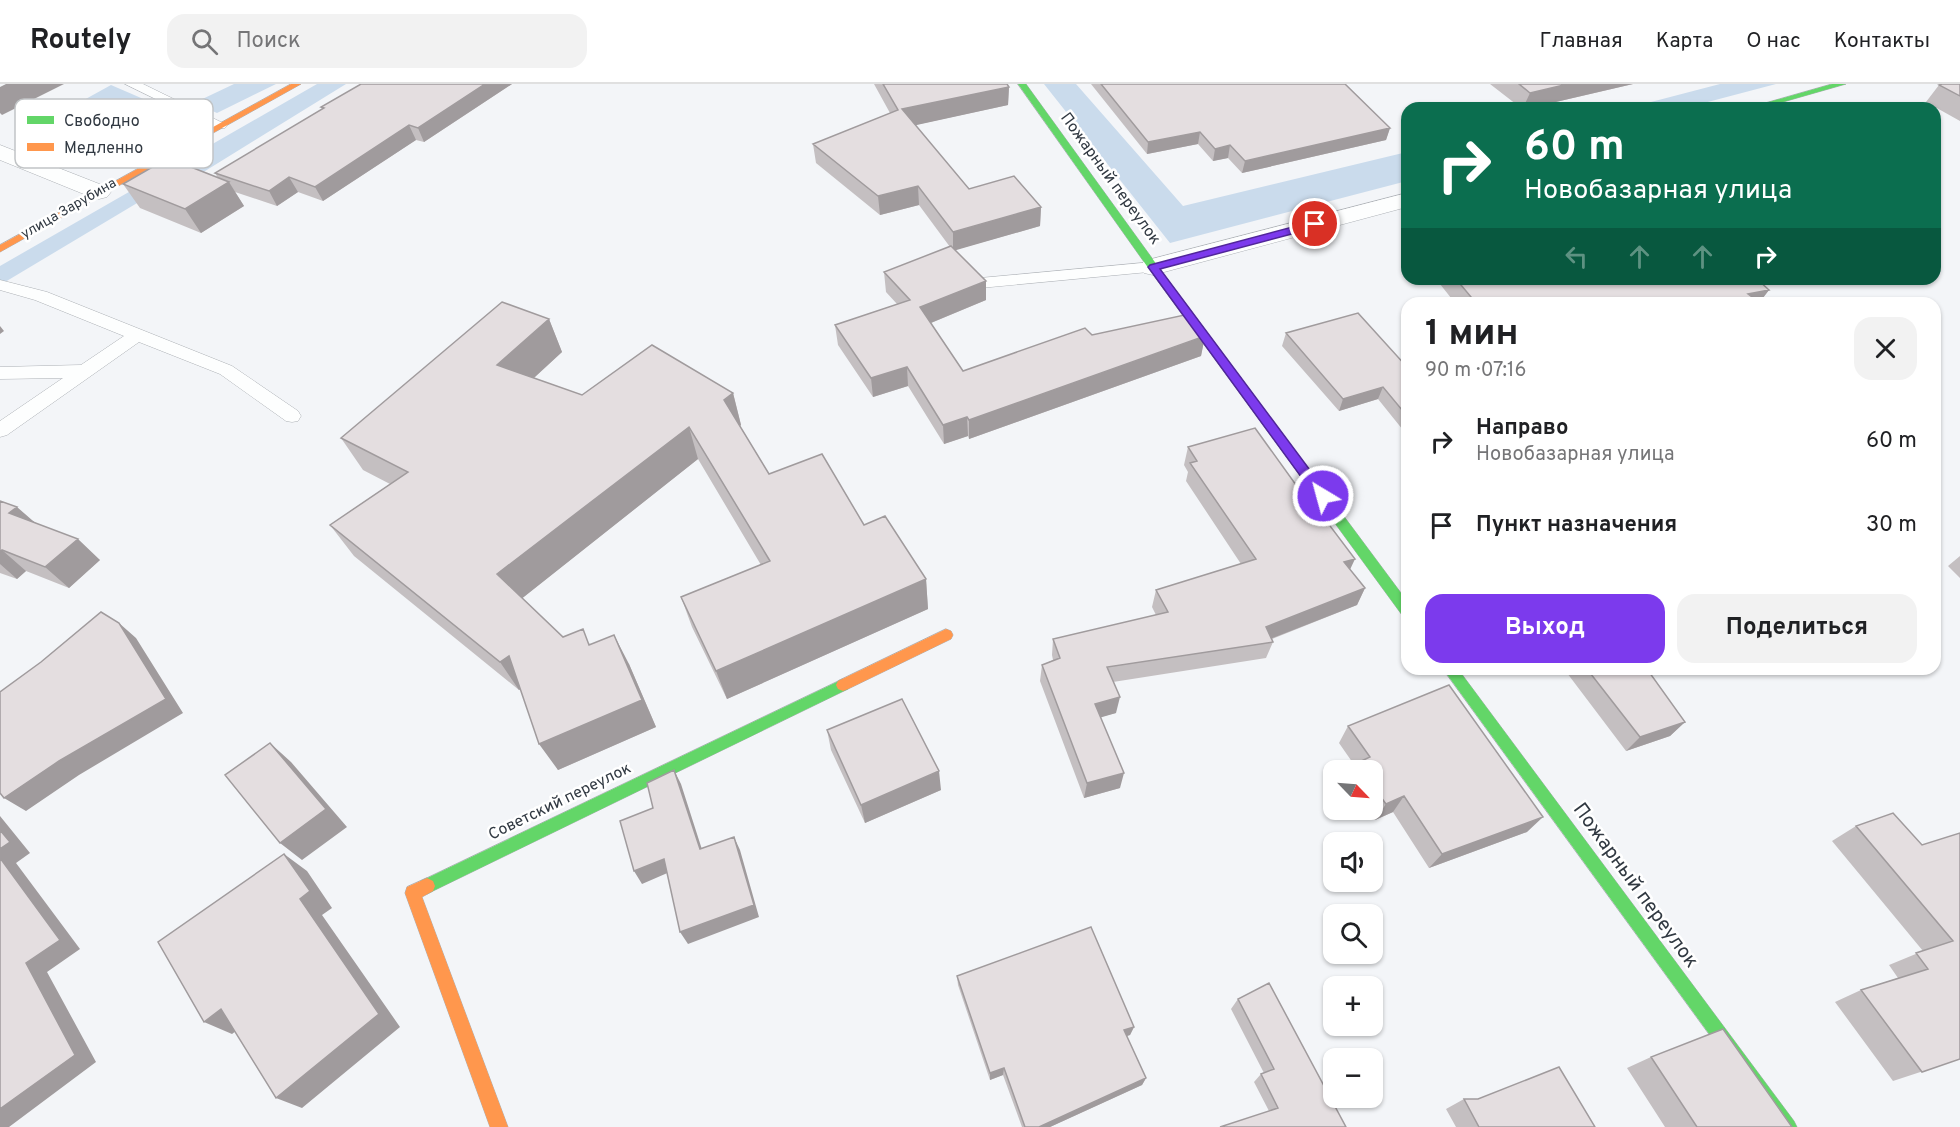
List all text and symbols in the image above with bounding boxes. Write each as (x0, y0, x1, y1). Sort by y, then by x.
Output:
search box (167, 14, 587, 68)
text: Routely (30, 23, 131, 59)
icon: search (188, 25, 221, 58)
text: Поиск (236, 28, 301, 55)
text: Главная (1539, 28, 1623, 55)
text: Карта (1656, 28, 1713, 55)
text: О нас (1746, 28, 1801, 55)
text: Контакты (1834, 28, 1930, 55)
legend (15, 99, 213, 168)
street label: Пожарный переулок (1055, 109, 1165, 249)
text: Свободно (64, 112, 140, 132)
text: 60 m (1524, 122, 1625, 175)
icon: right (1425, 126, 1503, 204)
text: Медленно (64, 139, 143, 159)
text: Новобазарная улица (1524, 174, 1792, 208)
street label: улица Зарубина (18, 175, 120, 243)
pin (1289, 198, 1340, 249)
icon: arrive (1298, 207, 1331, 240)
icon: left (1560, 240, 1593, 273)
icon: ahead (1623, 240, 1656, 273)
icon: ahead (1686, 240, 1719, 273)
icon: right (1749, 240, 1782, 273)
text: 1 мин (1425, 312, 1519, 358)
button: close (1854, 317, 1917, 380)
text: 90 m · 07:16 (1425, 358, 1526, 384)
text: Направо (1476, 415, 1568, 442)
icon: right (1425, 425, 1458, 458)
text: 60 m (1866, 428, 1917, 455)
text: Новобазарная улица (1476, 442, 1675, 468)
position arrow (1291, 464, 1355, 528)
icon: arrive (1425, 509, 1458, 542)
text: Пункт назначения (1476, 512, 1677, 539)
text: 30 m (1866, 512, 1917, 539)
button: Выход (1425, 594, 1665, 663)
button: Поделиться (1677, 594, 1917, 663)
street label: Советский переулок (485, 759, 635, 845)
north arrow (1323, 760, 1383, 820)
map controls (1323, 760, 1383, 1108)
street label: Пожарный переулок (1566, 798, 1704, 974)
button: sound (1323, 832, 1383, 892)
button: search (1323, 904, 1383, 964)
button: + (1323, 976, 1383, 1036)
button: − (1323, 1048, 1383, 1108)

